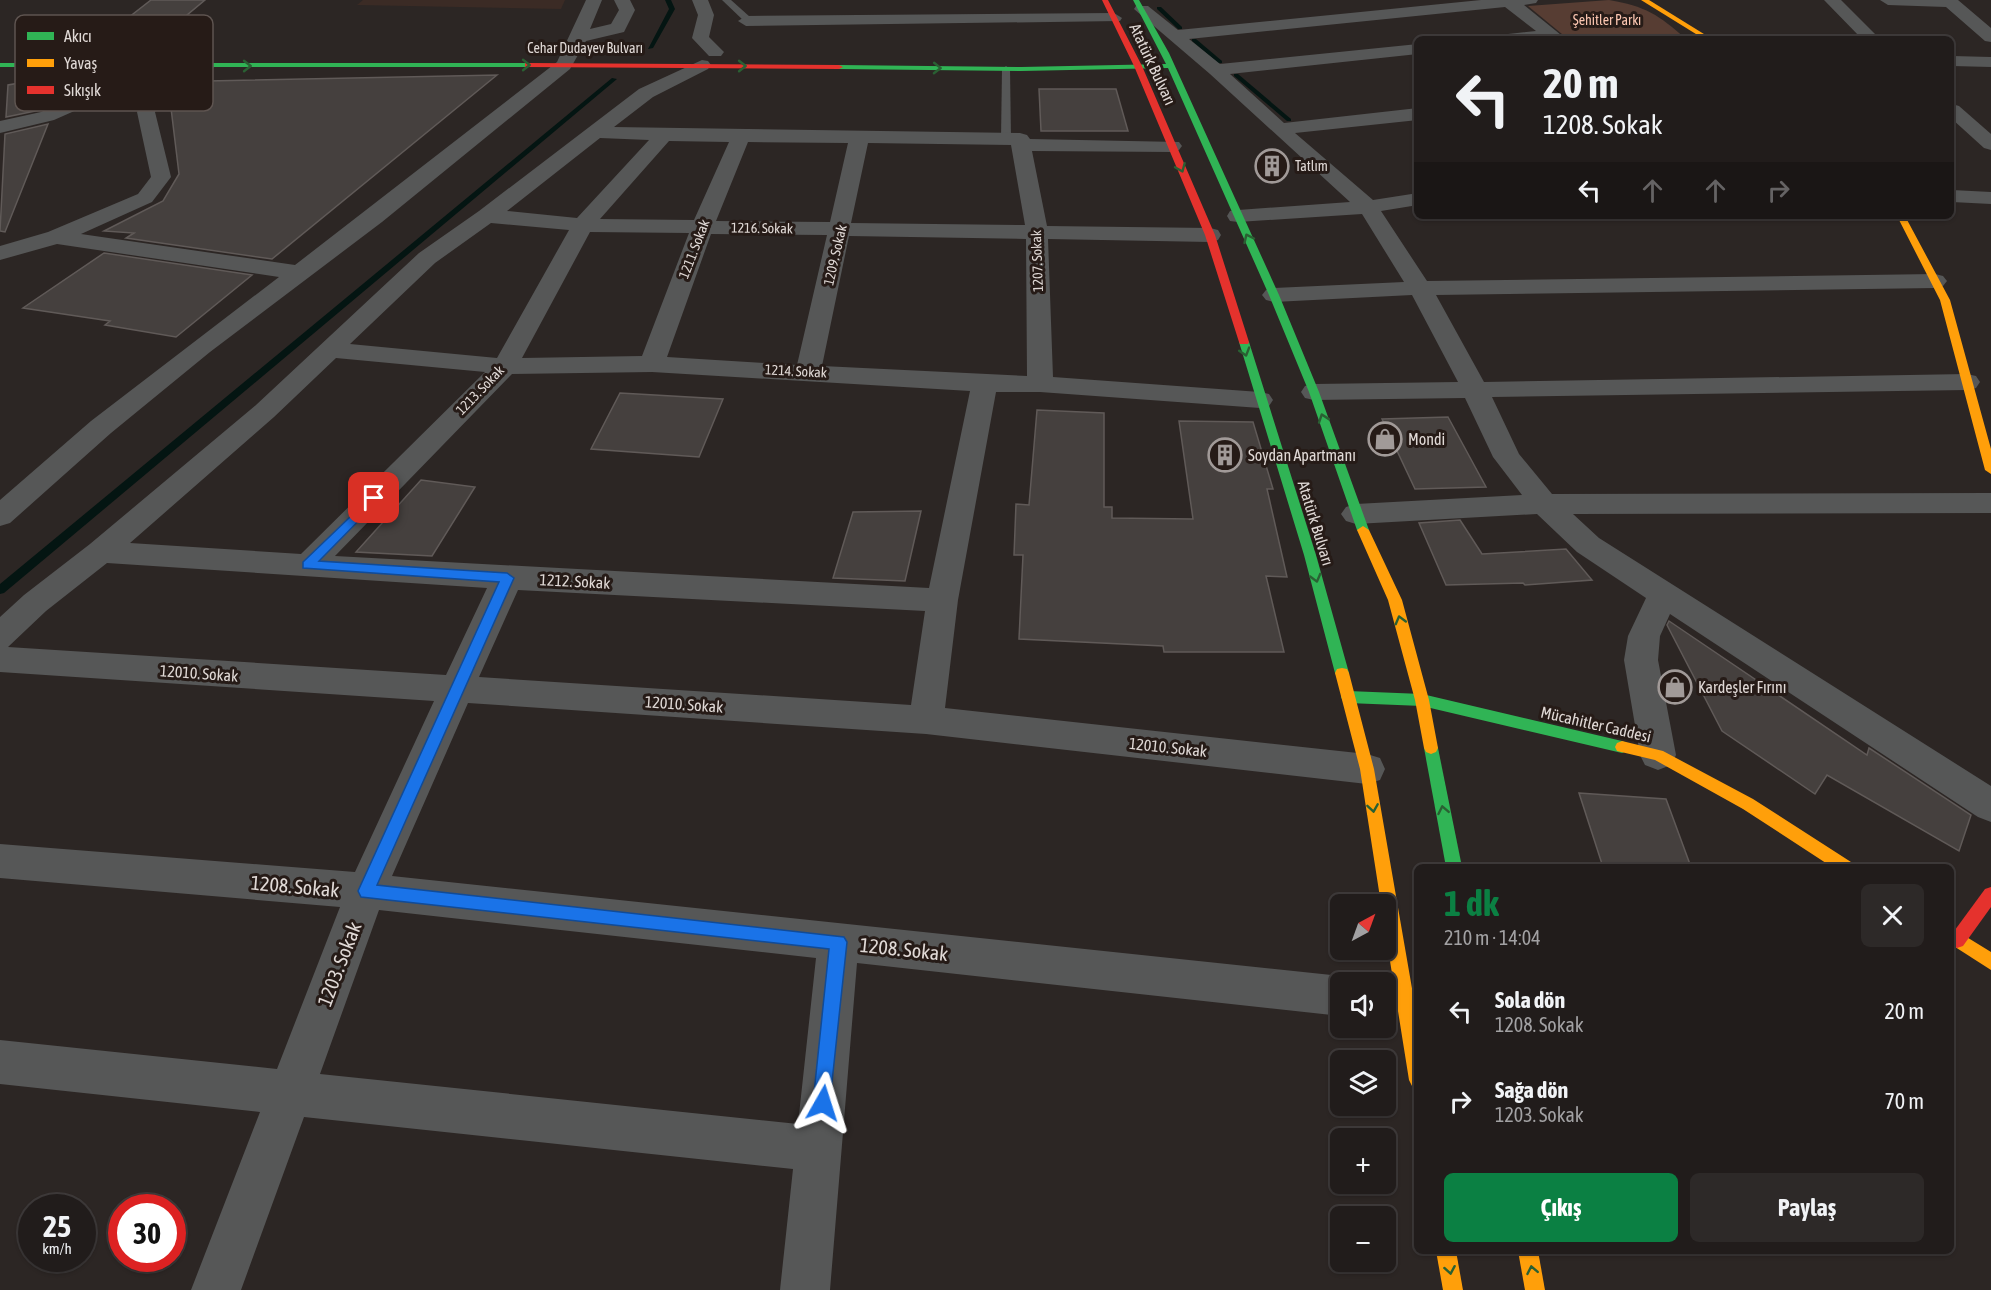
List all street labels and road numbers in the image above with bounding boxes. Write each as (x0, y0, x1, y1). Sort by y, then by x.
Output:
street label: Atatürk Bulvarı (1126, 20, 1180, 108)
street label: Cehar Dudayev Bulvarı (527, 40, 643, 56)
street label: 1211. Sokak (675, 217, 713, 281)
street label: 1216. Sokak (731, 219, 793, 237)
street label: 1209. Sokak (820, 223, 850, 287)
street label: 1207. Sokak (1028, 230, 1046, 292)
street label: 1214. Sokak (765, 361, 827, 381)
street label: 1213. Sokak (453, 362, 507, 418)
street label: Atatürk Bulvarı (1295, 478, 1337, 568)
street label: 1212. Sokak (539, 570, 611, 592)
street label: 12010. Sokak (159, 661, 239, 685)
street label: 12010. Sokak (644, 692, 724, 716)
street label: Mücahitler Caddesi (1539, 703, 1653, 745)
street label: 12010. Sokak (1128, 734, 1208, 760)
street label: 1208. Sokak (250, 871, 340, 901)
street label: 1203. Sokak (312, 918, 366, 1009)
street label: 1208. Sokak (859, 933, 949, 965)

